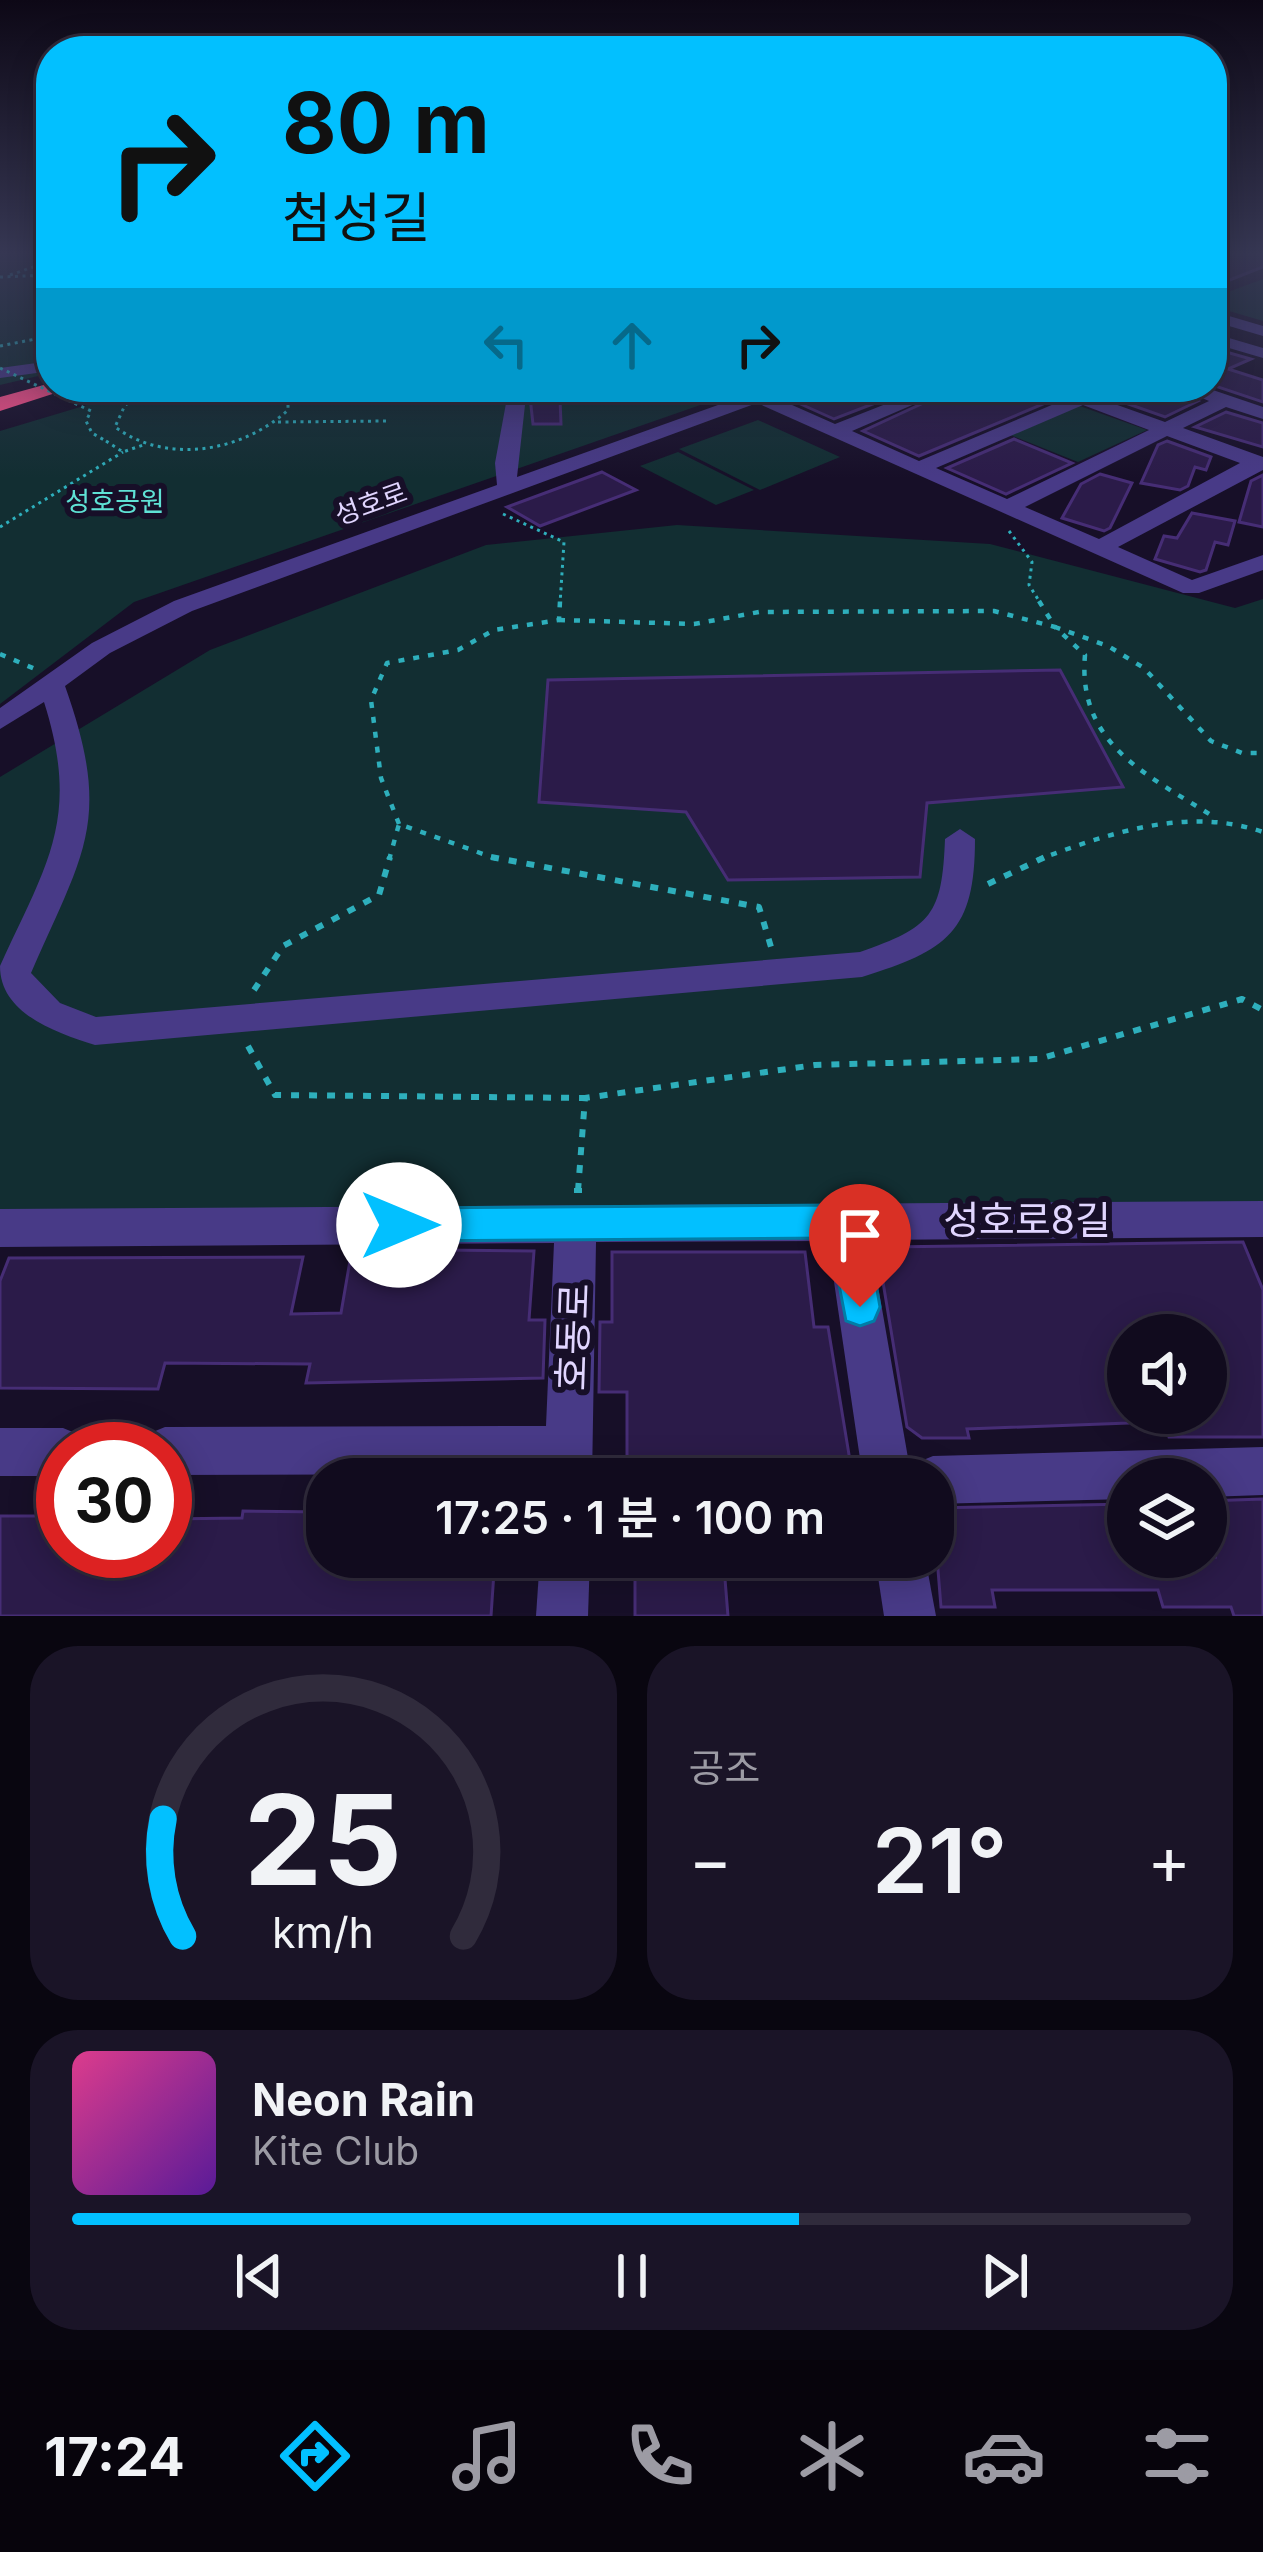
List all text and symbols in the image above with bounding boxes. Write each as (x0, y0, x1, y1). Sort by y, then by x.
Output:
text: 80 m (282, 72, 490, 173)
icon: right (84, 84, 240, 240)
text: 첨성길 (282, 185, 431, 250)
icon: left (473, 312, 539, 378)
icon: ahead (599, 312, 665, 378)
icon: right (725, 312, 791, 378)
street label: 성호로 (330, 475, 411, 532)
park label: 성호공원 (65, 485, 165, 518)
position arrow (336, 1162, 462, 1288)
pin (809, 1184, 911, 1307)
street label: 성호로8길 (943, 1196, 1111, 1243)
icon: arrive (827, 1202, 893, 1268)
street label: 호동로 (547, 1282, 598, 1392)
map controls (1107, 1314, 1227, 1578)
button: sound (1107, 1314, 1227, 1434)
speed limit sign: 30 (36, 1422, 192, 1578)
button: layers (1107, 1458, 1227, 1578)
text: 17:25 · 1 분 · 100 m (435, 1490, 825, 1545)
text: 공조 (689, 1744, 760, 1791)
text: 25 (244, 1764, 402, 1915)
text: 21° (872, 1806, 1007, 1915)
text: − (689, 1820, 732, 1900)
text: + (1147, 1820, 1191, 1900)
text: km/h (272, 1906, 374, 1958)
text: Neon Rain (252, 2072, 475, 2127)
text: Kite Club (252, 2127, 419, 2174)
icon: previous (226, 2243, 292, 2309)
icon: pause (599, 2243, 665, 2309)
icon: next (972, 2243, 1038, 2309)
icon: directions (273, 2414, 357, 2498)
icon: music (445, 2414, 529, 2498)
icon: phone (618, 2414, 702, 2498)
icon: climate (790, 2414, 874, 2498)
icon: car (962, 2414, 1046, 2498)
icon: filters (1135, 2414, 1219, 2498)
text: 17:24 (44, 2424, 185, 2489)

